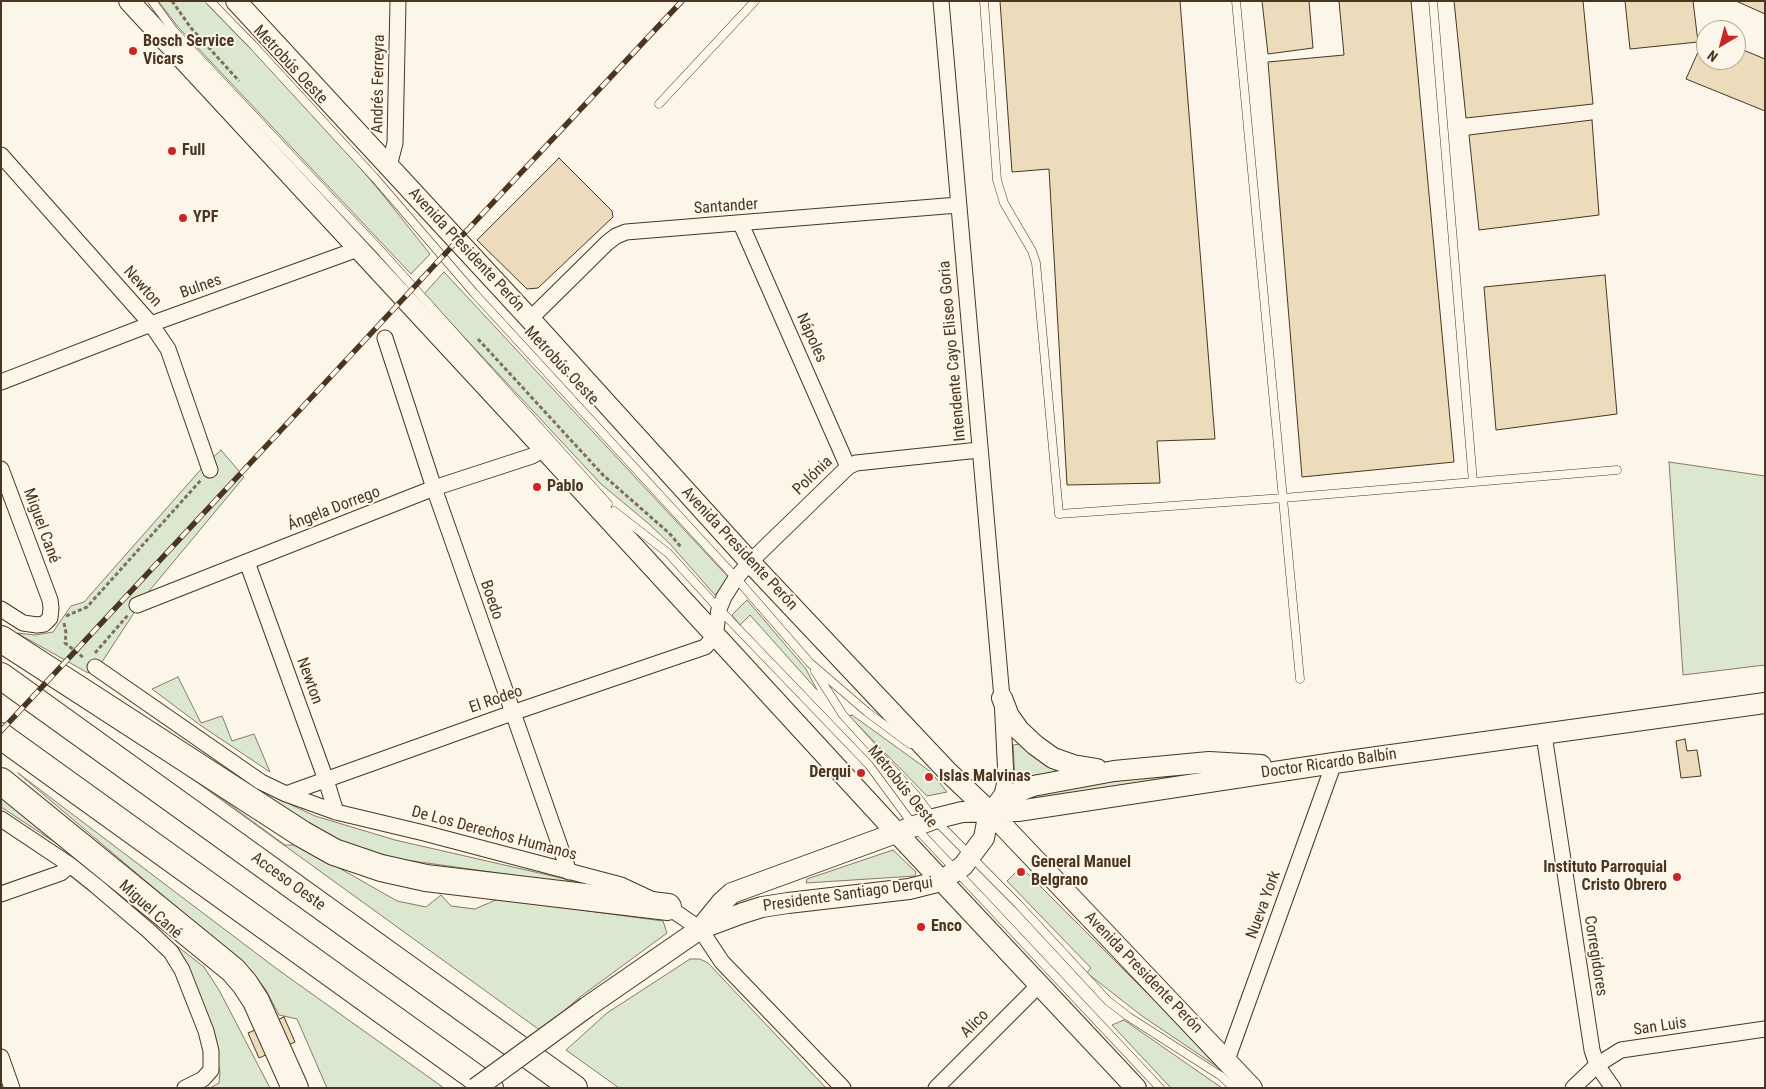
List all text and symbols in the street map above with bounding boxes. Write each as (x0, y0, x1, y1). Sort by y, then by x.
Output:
north arrow (1696, 20, 1746, 70)
street label: Metrobús Oeste (249, 22, 331, 108)
place label: Bosch Service Vicars (143, 32, 234, 70)
street label: Andrés Ferreyra (369, 34, 389, 134)
marker: Bosch Service Vicars (127, 45, 139, 57)
text: N (1704, 47, 1721, 65)
place label: Full (182, 141, 205, 161)
marker: Full (166, 145, 178, 157)
street label: Avenida Presidente Perón (404, 184, 528, 316)
street label: Santander (693, 195, 759, 219)
place label: YPF (193, 208, 218, 228)
marker: YPF (177, 212, 189, 224)
street label: Intendente Cayo Eliseo Goria (936, 260, 970, 442)
street label: Newton (119, 263, 165, 311)
street label: Bulnes (178, 271, 224, 303)
street label: Nápoles (792, 310, 830, 366)
street label: Metrobús Oeste (520, 323, 602, 409)
street label: Polónia (789, 453, 837, 499)
place label: Pablo (547, 477, 583, 497)
marker: Pablo (531, 481, 543, 493)
street label: Ángela Dorrego (285, 483, 383, 535)
street label: Avenida Presidente Perón (677, 483, 801, 615)
street label: Miguel Cané (19, 486, 63, 566)
street label: Boedo (475, 578, 507, 622)
street label: Newton (292, 655, 326, 707)
street label: El Rodeo (467, 682, 525, 718)
street label: Metrobús Oeste (863, 742, 941, 832)
street label: Doctor Ricardo Balbín (1260, 745, 1398, 783)
place label: Derqui (809, 763, 851, 783)
marker: Derqui (855, 767, 867, 779)
place label: Islas Malvinas (939, 767, 1031, 787)
marker: Islas Malvinas (923, 771, 935, 783)
street label: De Los Derechos Humanos (409, 803, 579, 865)
street label: Acceso Oeste (247, 849, 329, 915)
place label: General Manuel Belgrano (1031, 853, 1131, 891)
place label: Instituto Parroquial Cristo Obrero (1543, 858, 1667, 896)
marker: General Manuel Belgrano (1015, 866, 1027, 878)
street label: Nueva York (1243, 868, 1285, 942)
marker: Instituto Parroquial Cristo Obrero (1671, 871, 1683, 883)
street label: Presidente Santiago Derqui (762, 874, 934, 916)
street label: Miguel Cané (115, 877, 185, 943)
street label: Avenida Presidente Perón (1080, 908, 1206, 1038)
street label: Corregidores (1579, 914, 1611, 998)
place label: Enco (931, 917, 962, 937)
marker: Enco (915, 921, 927, 933)
street label: Alico (957, 1006, 993, 1042)
street label: San Luis (1632, 1014, 1688, 1040)

